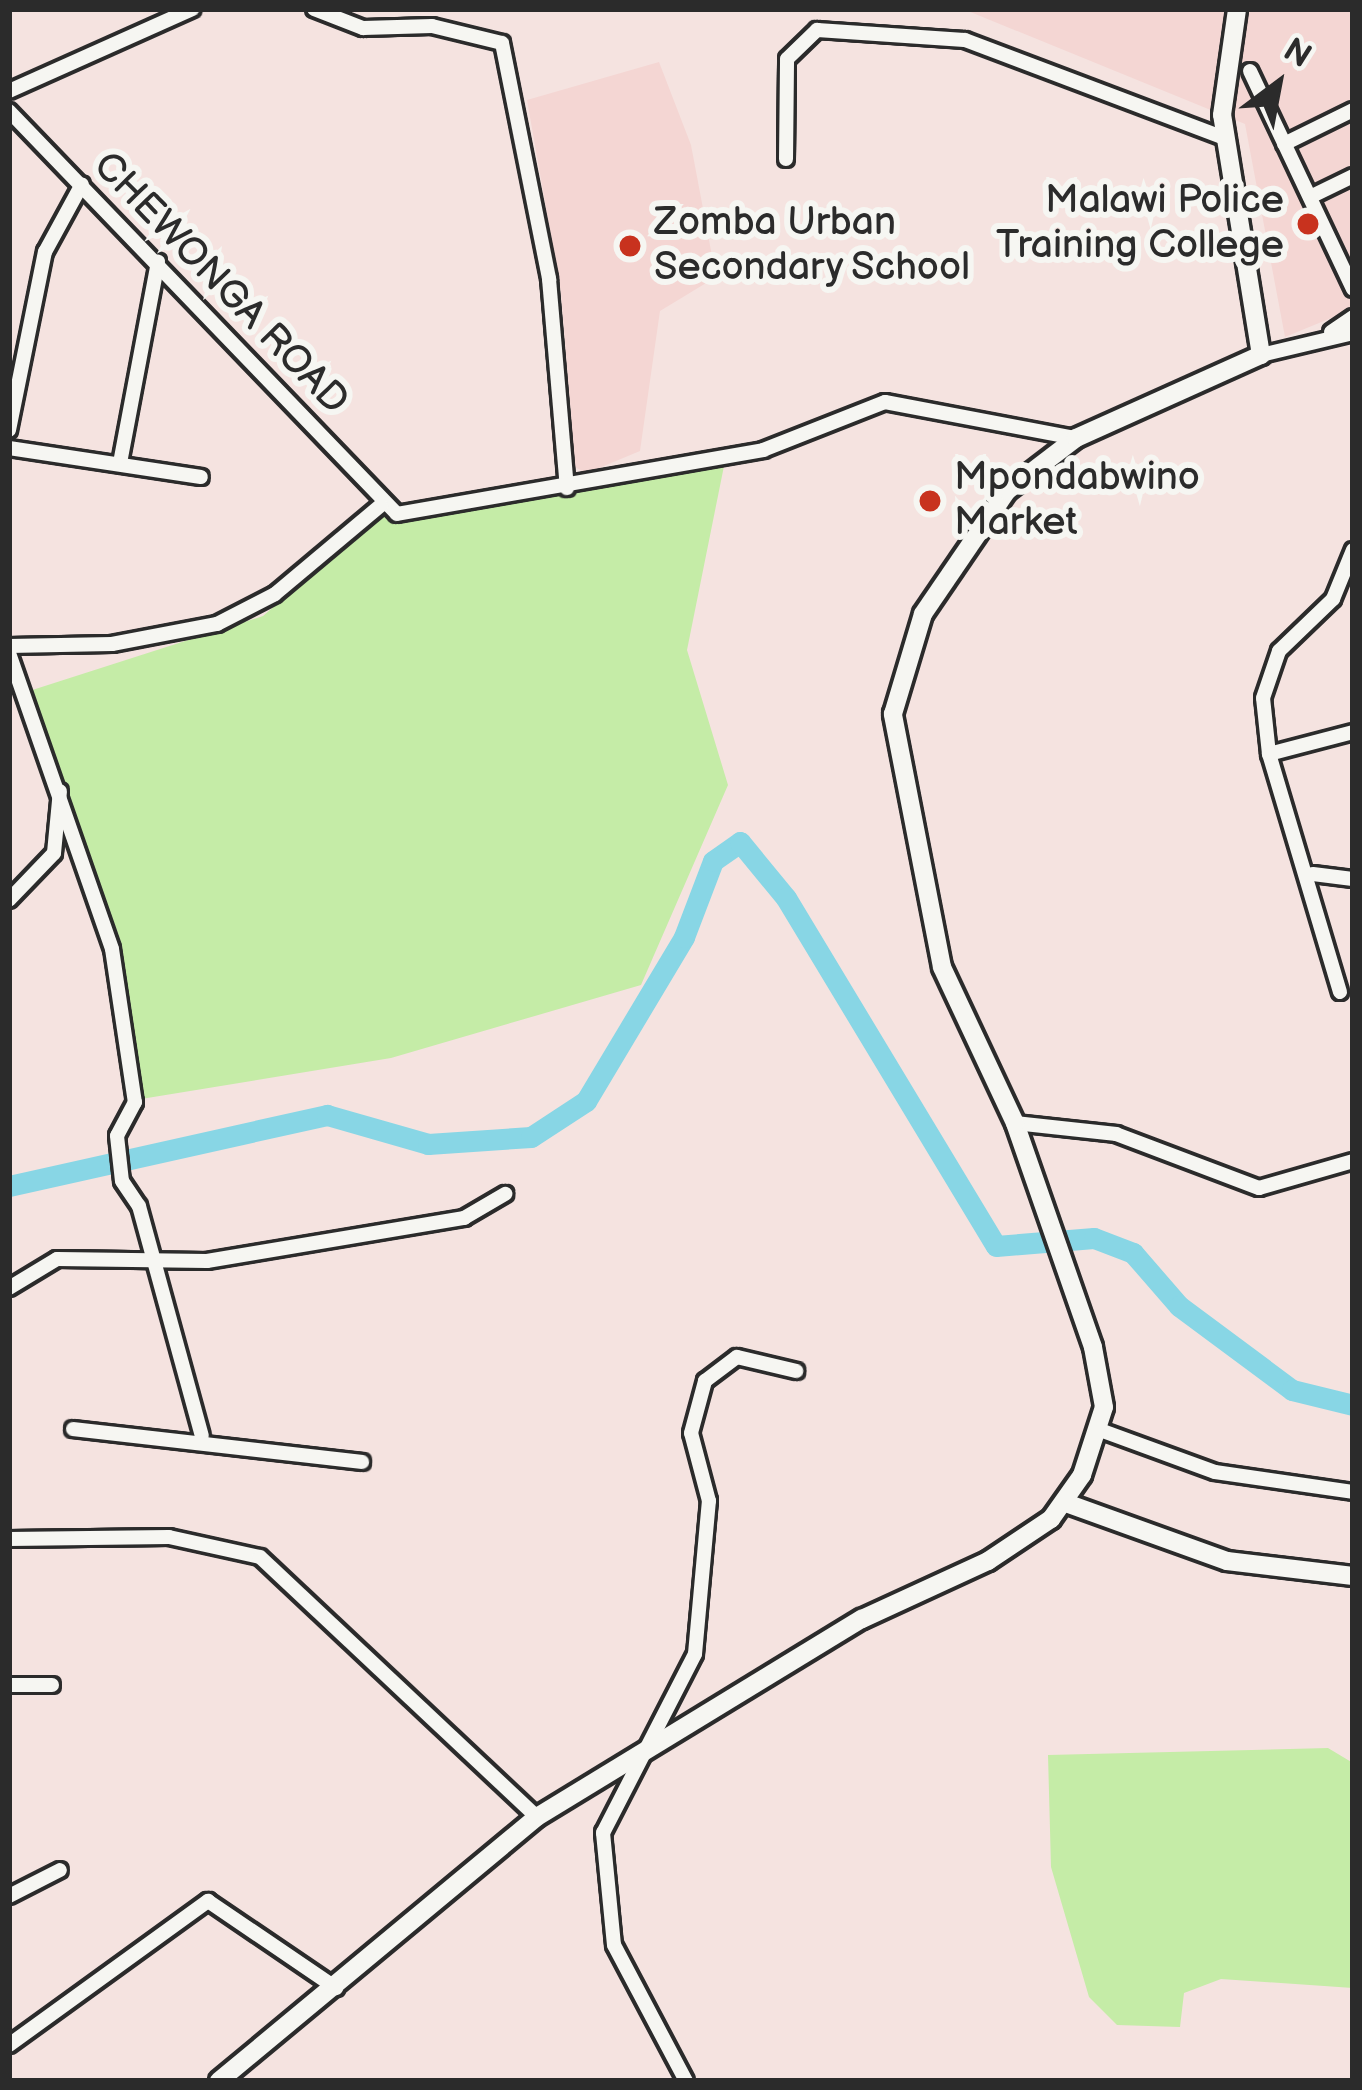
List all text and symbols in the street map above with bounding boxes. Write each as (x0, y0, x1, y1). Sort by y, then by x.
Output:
north arrow (1218, 24, 1338, 144)
text: N (1276, 30, 1318, 77)
street label: CHEWONGA ROAD (83, 143, 357, 425)
place label: Malawi Police Training College (996, 179, 1284, 270)
place label: Zomba Urban Secondary School (654, 201, 973, 292)
marker: Malawi Police Training College (1295, 211, 1321, 237)
marker: Zomba Urban Secondary School (617, 233, 643, 259)
place label: Mpondabwino Market (954, 456, 1200, 547)
marker: Mpondabwino Market (917, 488, 943, 514)

